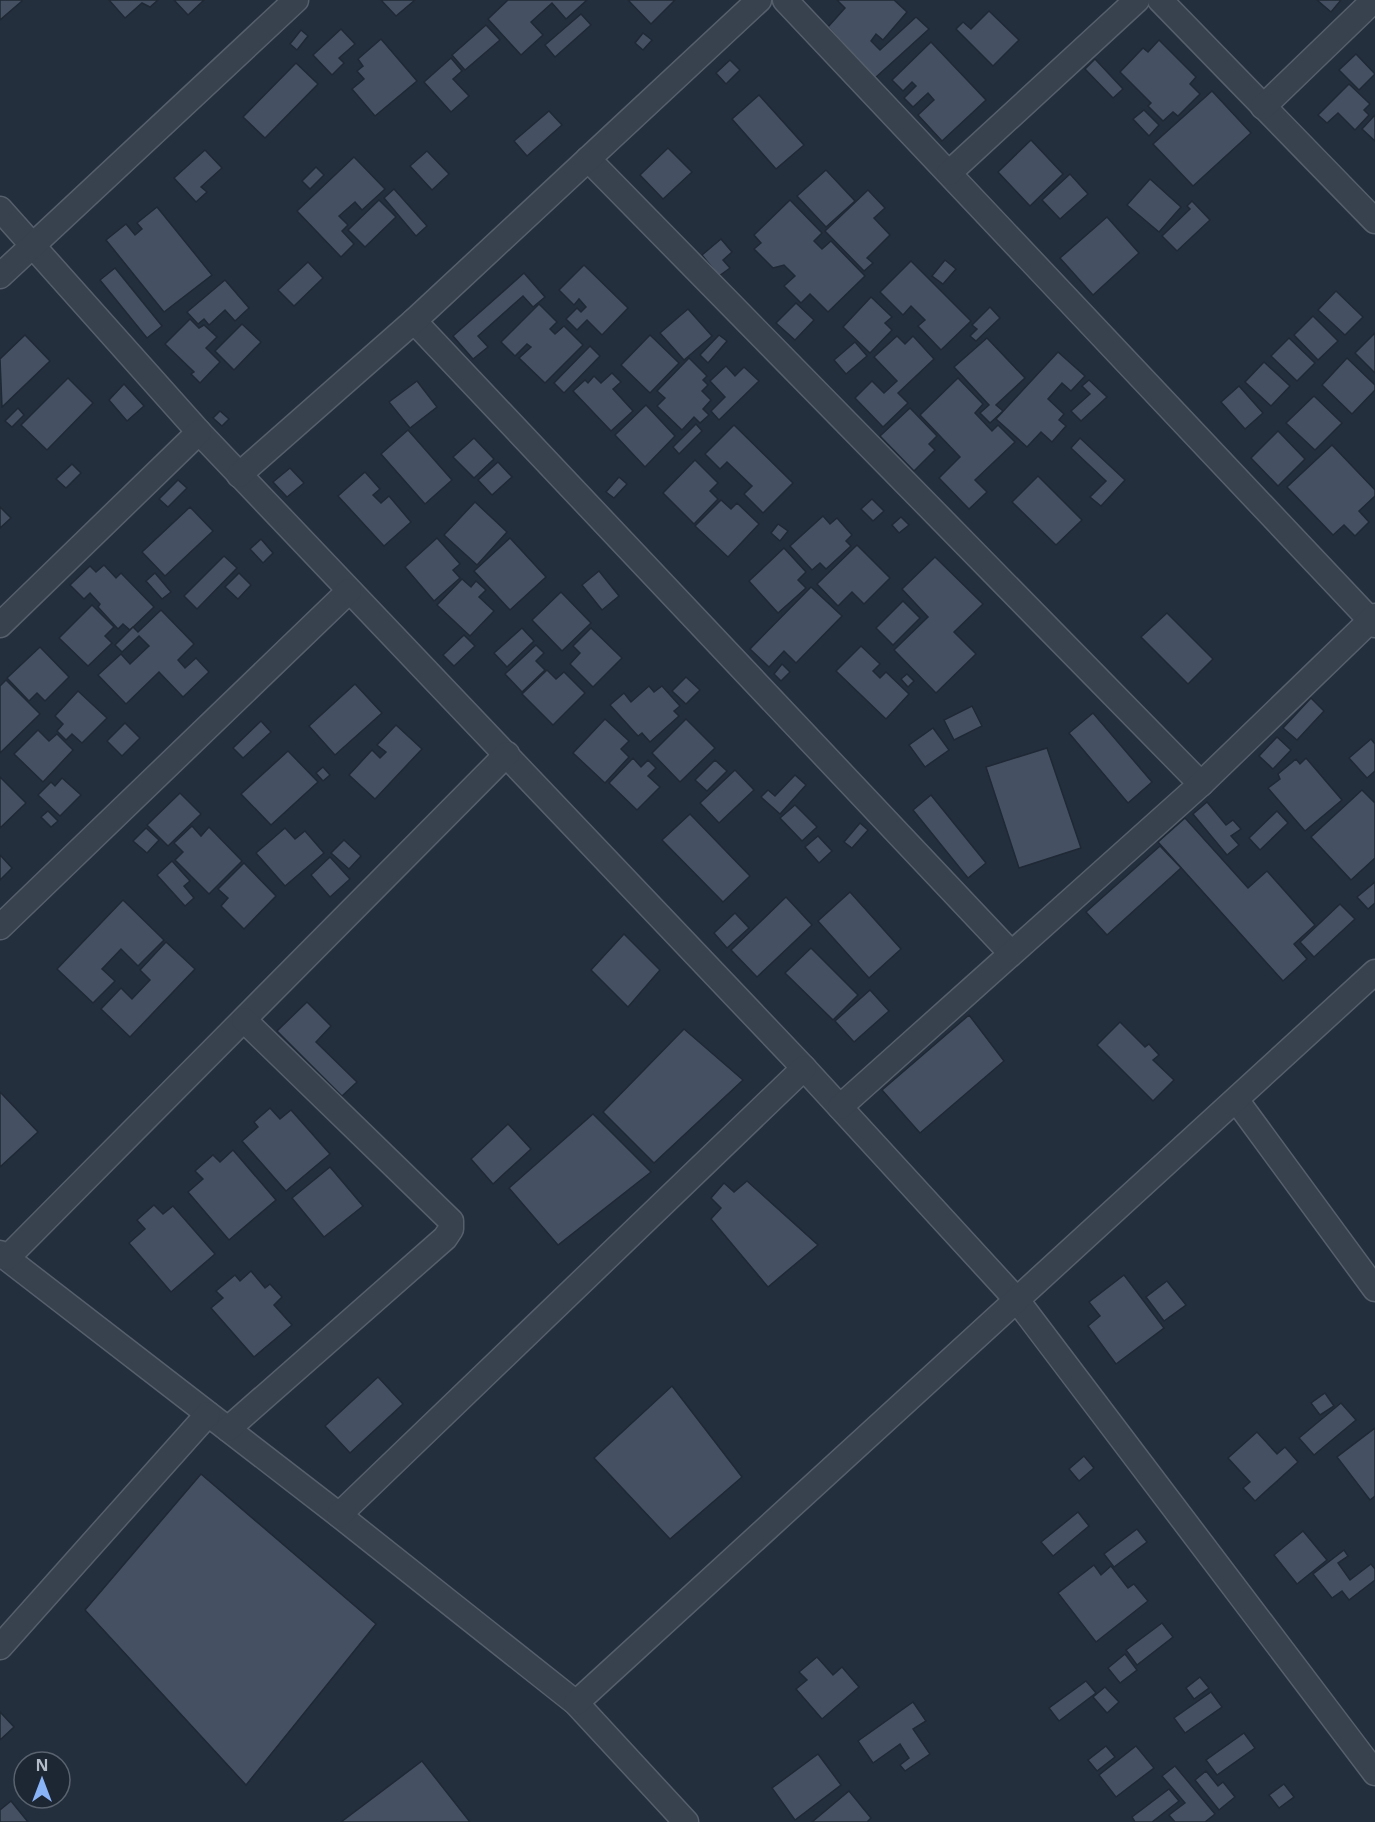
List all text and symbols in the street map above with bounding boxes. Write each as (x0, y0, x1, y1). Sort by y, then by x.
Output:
north arrow (12, 1750, 72, 1810)
text: N (35, 1754, 49, 1776)

